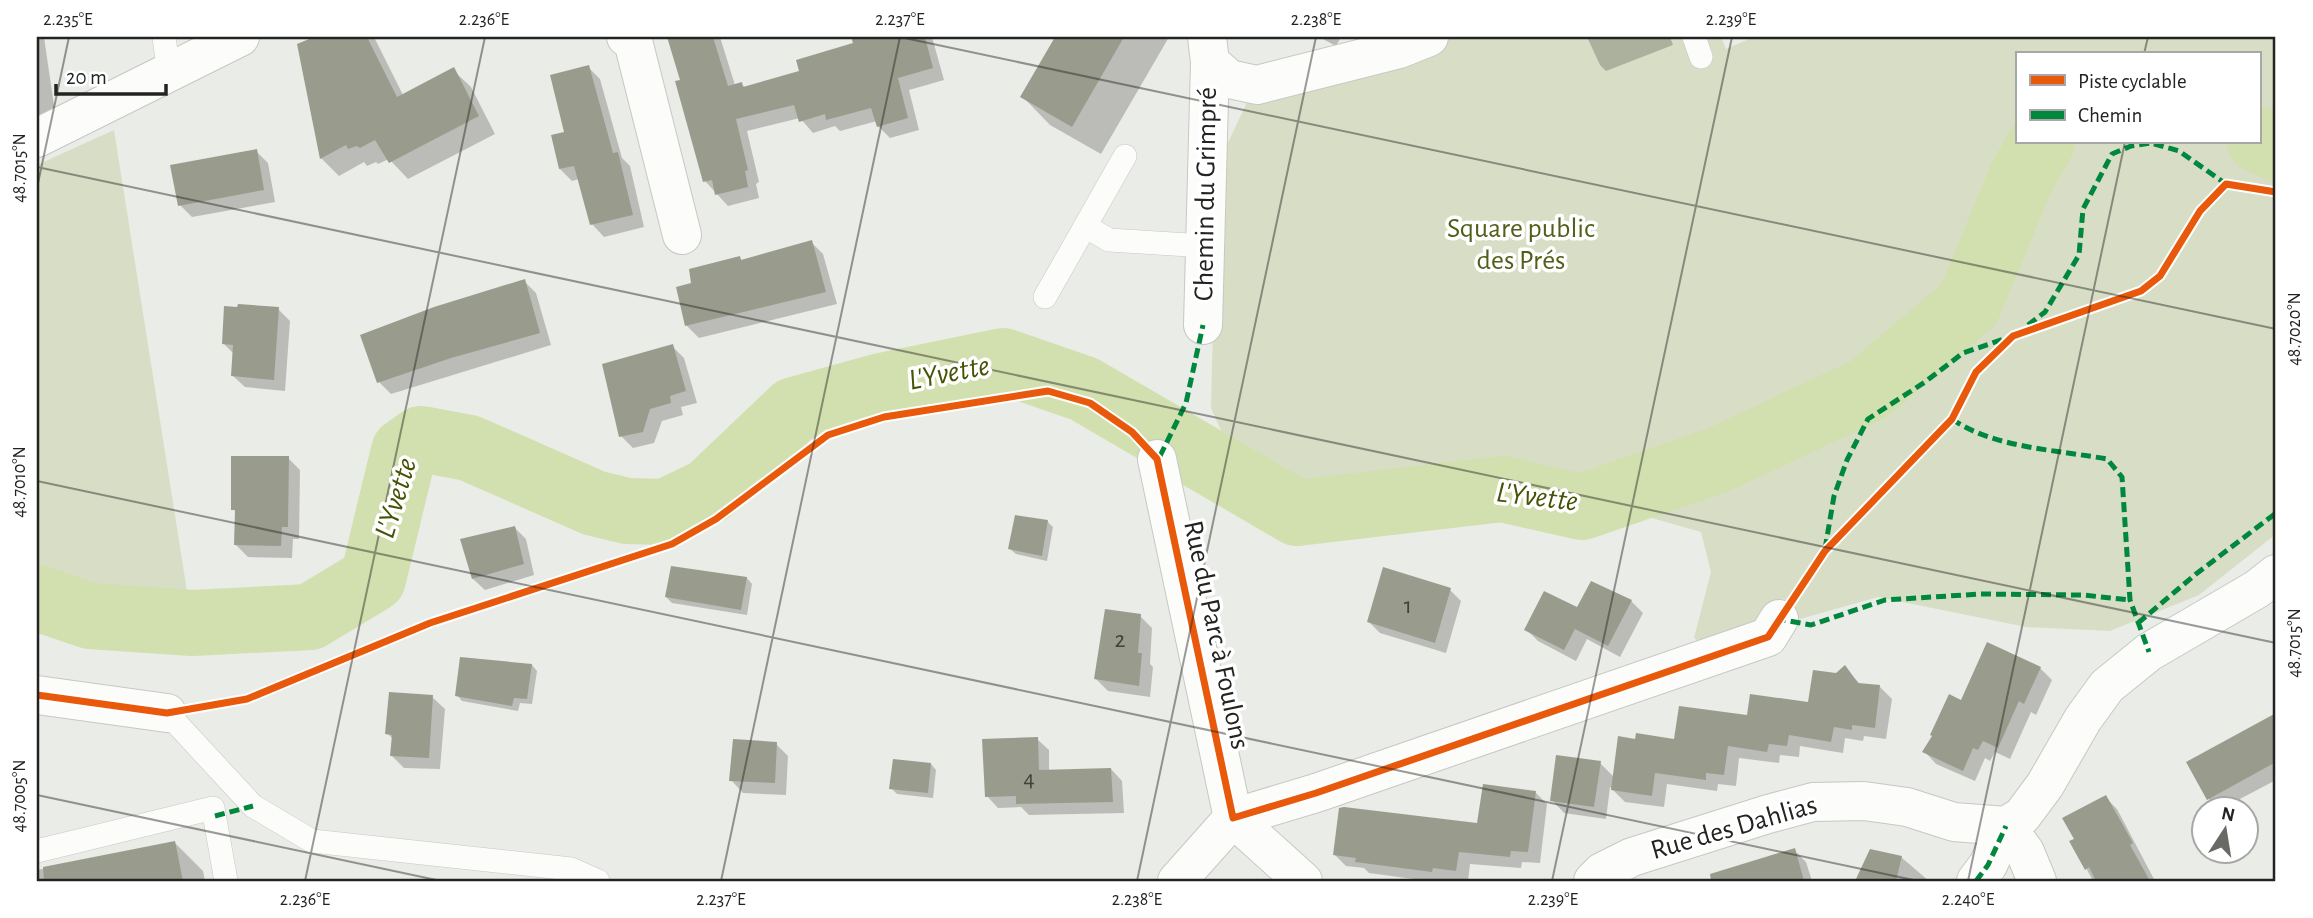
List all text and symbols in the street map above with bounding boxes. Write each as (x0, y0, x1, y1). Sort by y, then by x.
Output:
text: 2.235°E (43, 11, 93, 29)
text: 2.236°E (459, 11, 509, 29)
text: 2.237°E (875, 11, 925, 29)
text: 2.238°E (1291, 11, 1342, 29)
text: 2.239°E (1706, 11, 1756, 29)
scale bar (56, 52, 166, 96)
legend (2016, 52, 2260, 144)
text: 20 m (66, 67, 107, 88)
text: Piste cyclable (2078, 71, 2187, 92)
street label: Chemin du Grimpré (1190, 87, 1222, 301)
text: Chemin (2078, 105, 2142, 126)
text: 48.7015°N (11, 133, 29, 203)
park label: Square public des Prés (1447, 215, 1595, 275)
text: 48.7020°N (2286, 292, 2304, 366)
water label: L'Yvette (906, 350, 992, 396)
text: 48.7010°N (11, 446, 29, 518)
water label: L'Yvette (370, 454, 422, 542)
water label: L'Yvette (1494, 477, 1580, 517)
street label: Rue du Parc à Foulons (1178, 518, 1254, 752)
house number: 1 (1404, 594, 1412, 618)
text: 48.7015°N (2286, 608, 2304, 678)
house number: 2 (1115, 628, 1126, 652)
text: 48.7005°N (11, 760, 29, 832)
house number: 4 (1023, 767, 1035, 791)
street label: Rue des Dahlias (1648, 791, 1820, 865)
north arrow (2190, 796, 2260, 866)
text: N (2220, 804, 2237, 826)
text: 2.236°E (280, 891, 330, 909)
text: 2.237°E (696, 891, 746, 909)
text: 2.238°E (1112, 891, 1163, 909)
text: 2.239°E (1528, 891, 1578, 909)
text: 2.240°E (1942, 891, 1995, 909)

